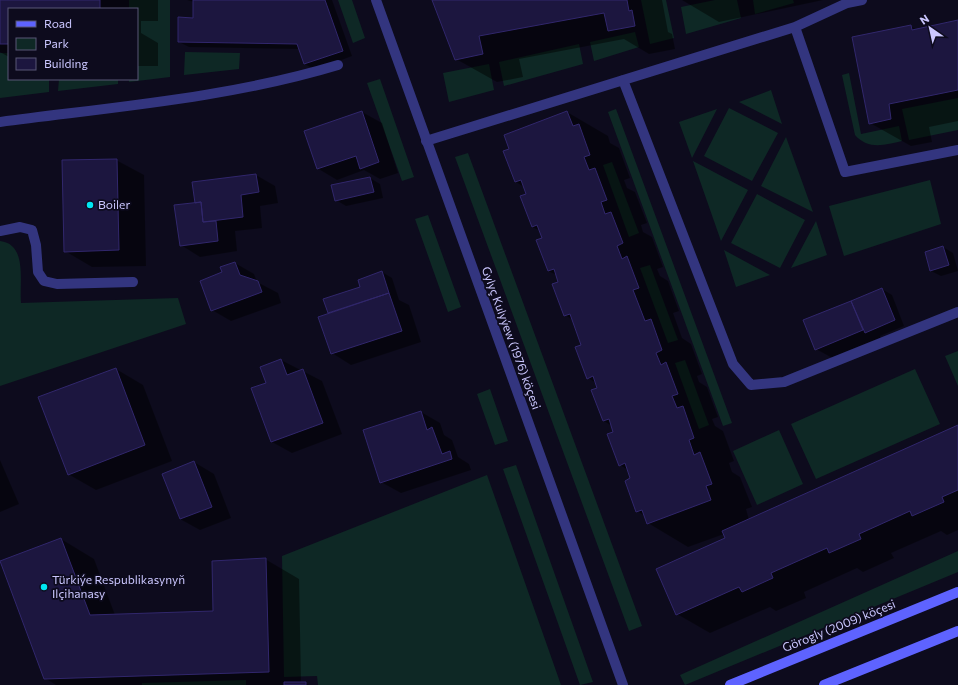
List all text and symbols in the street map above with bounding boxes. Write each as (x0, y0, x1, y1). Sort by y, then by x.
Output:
legend (8, 8, 138, 80)
north arrow (910, 8, 950, 48)
text: N (917, 12, 931, 27)
text: Road (44, 16, 72, 30)
text: Park (44, 36, 70, 50)
text: Building (44, 56, 88, 70)
place label: Boiler (98, 197, 130, 211)
marker: Boiler (85, 200, 95, 210)
street label: Gylyç Kulyýew (1976) köçesi (480, 264, 544, 411)
place label: Türkiýe Respublikasynyň Ilçihanasy (52, 572, 185, 600)
marker: Türkiýe Respublikasynyň Ilçihanasy (39, 582, 49, 592)
street label: Görogly (2009) köçesi (780, 596, 897, 654)

